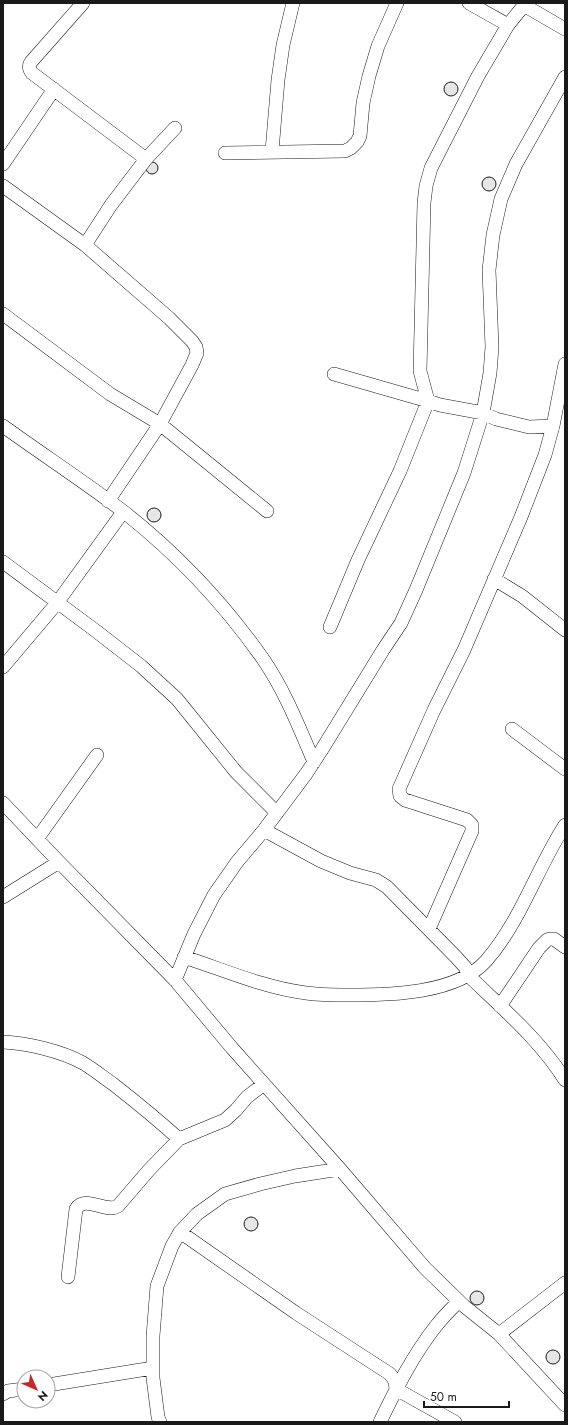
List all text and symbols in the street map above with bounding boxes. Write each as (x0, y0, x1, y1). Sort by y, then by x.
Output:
north arrow (16, 1369, 56, 1409)
scale bar (424, 1383, 509, 1409)
text: N (34, 1387, 52, 1405)
text: 50 m (430, 1388, 457, 1406)

